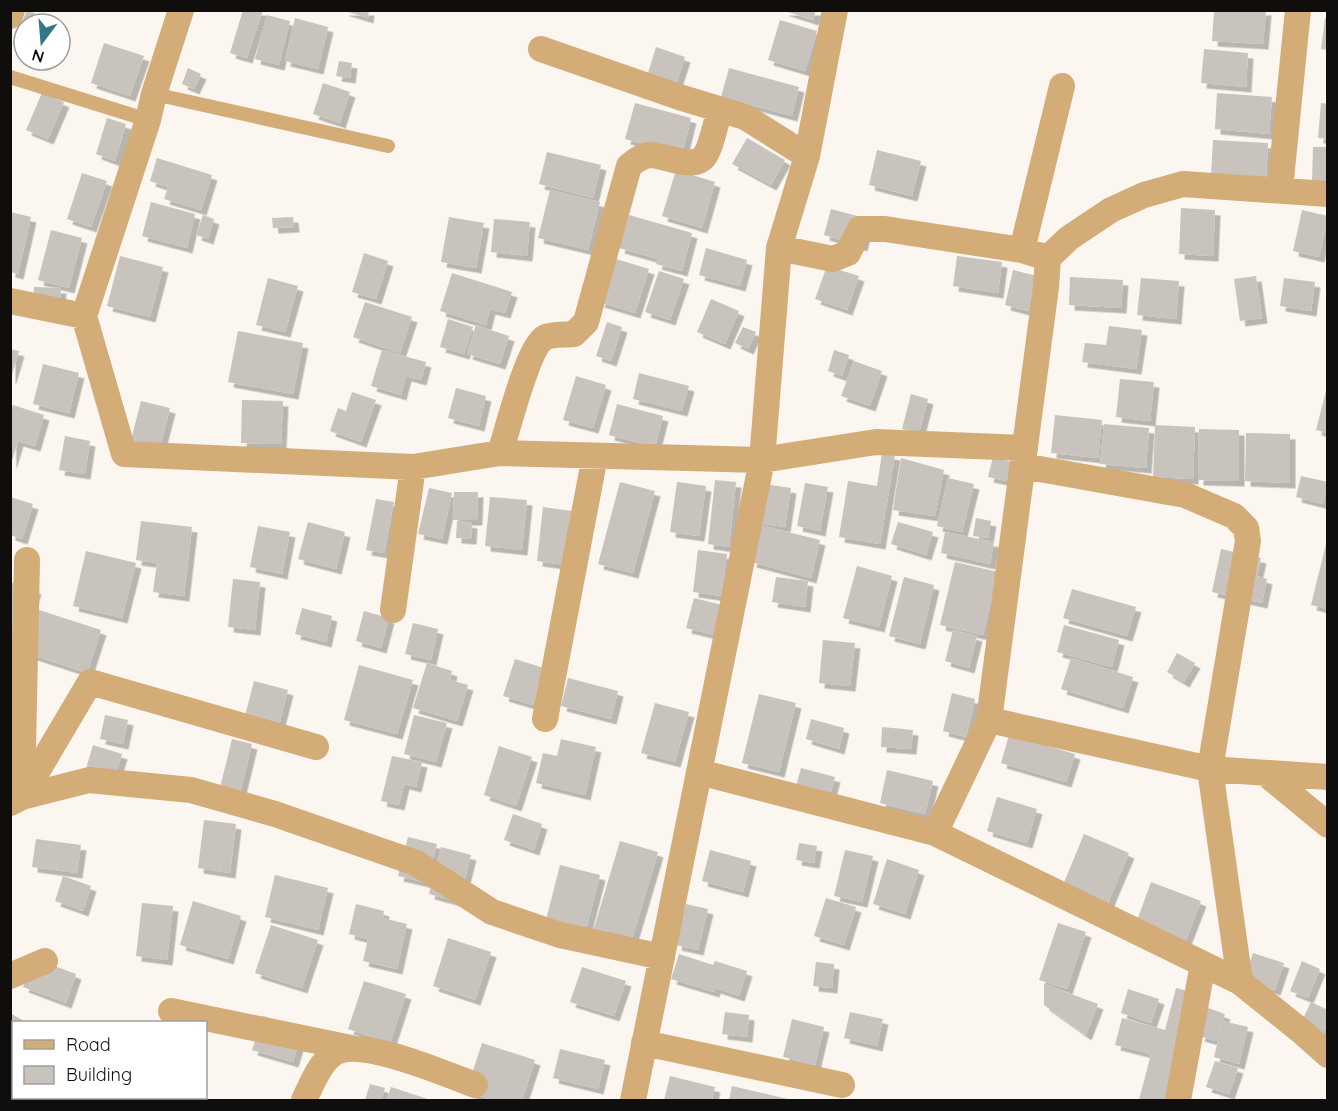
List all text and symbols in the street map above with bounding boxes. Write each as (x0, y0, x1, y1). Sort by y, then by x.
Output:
north arrow (12, 12, 72, 72)
text: N (29, 45, 46, 68)
legend (12, 1021, 207, 1099)
text: Road (66, 1033, 111, 1056)
text: Building (66, 1063, 132, 1086)

